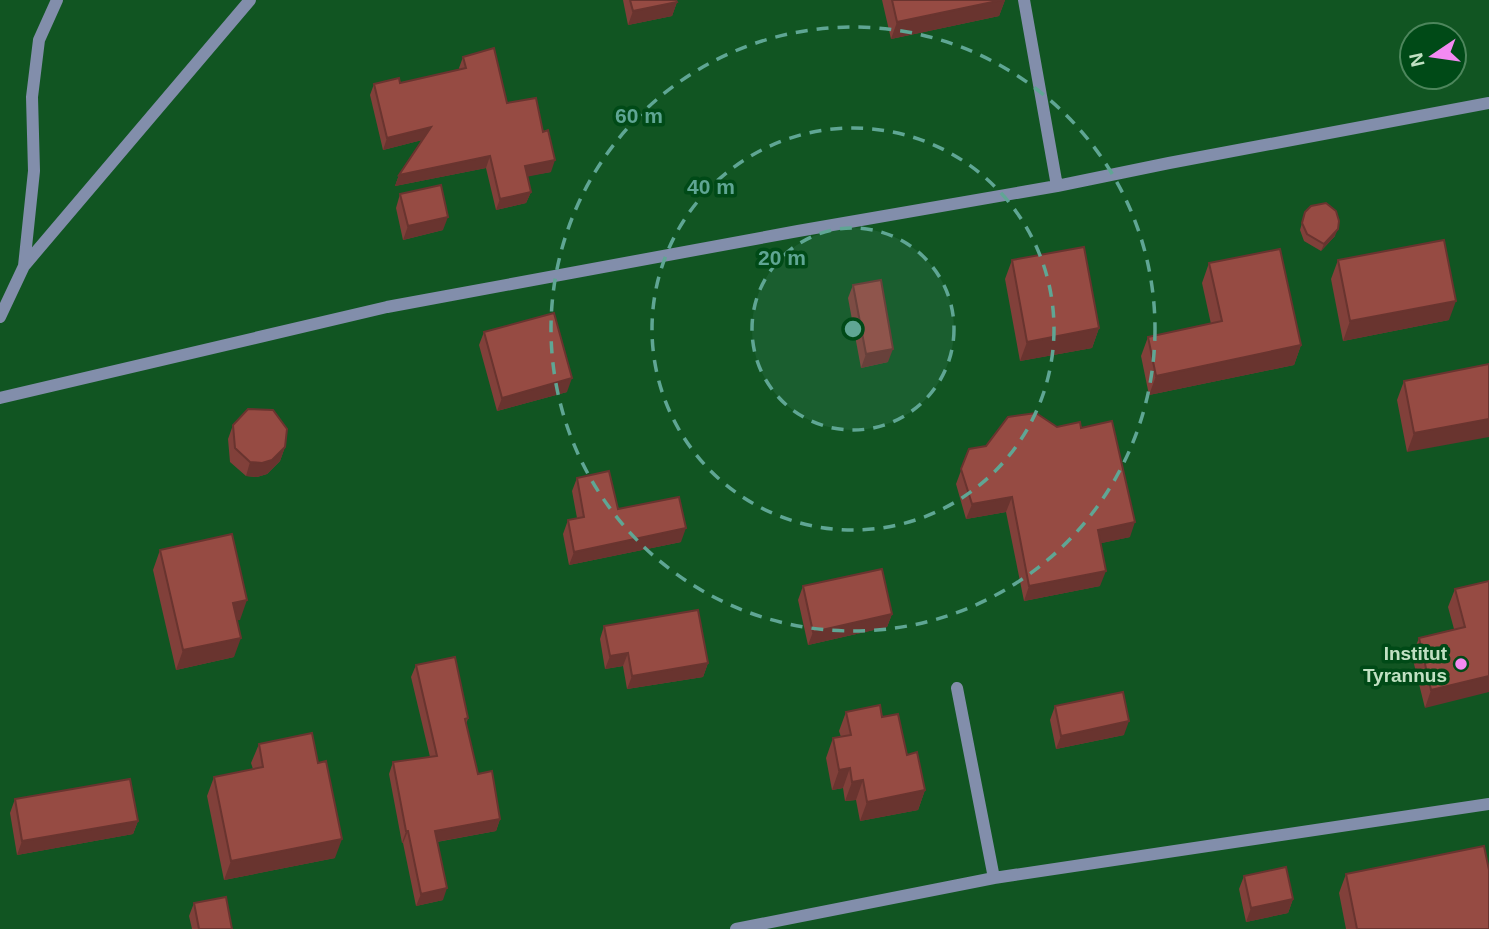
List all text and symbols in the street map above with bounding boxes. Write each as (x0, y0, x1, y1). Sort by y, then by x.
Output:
north arrow (1398, 21, 1468, 91)
text: N (1405, 51, 1429, 69)
text: 60 m (615, 104, 663, 127)
text: 40 m (687, 175, 735, 198)
text: 20 m (758, 246, 806, 269)
centre of rings (841, 317, 865, 341)
place label: Institut Tyrannus (1363, 643, 1448, 686)
marker: Institut Tyrannus (1453, 656, 1469, 672)

